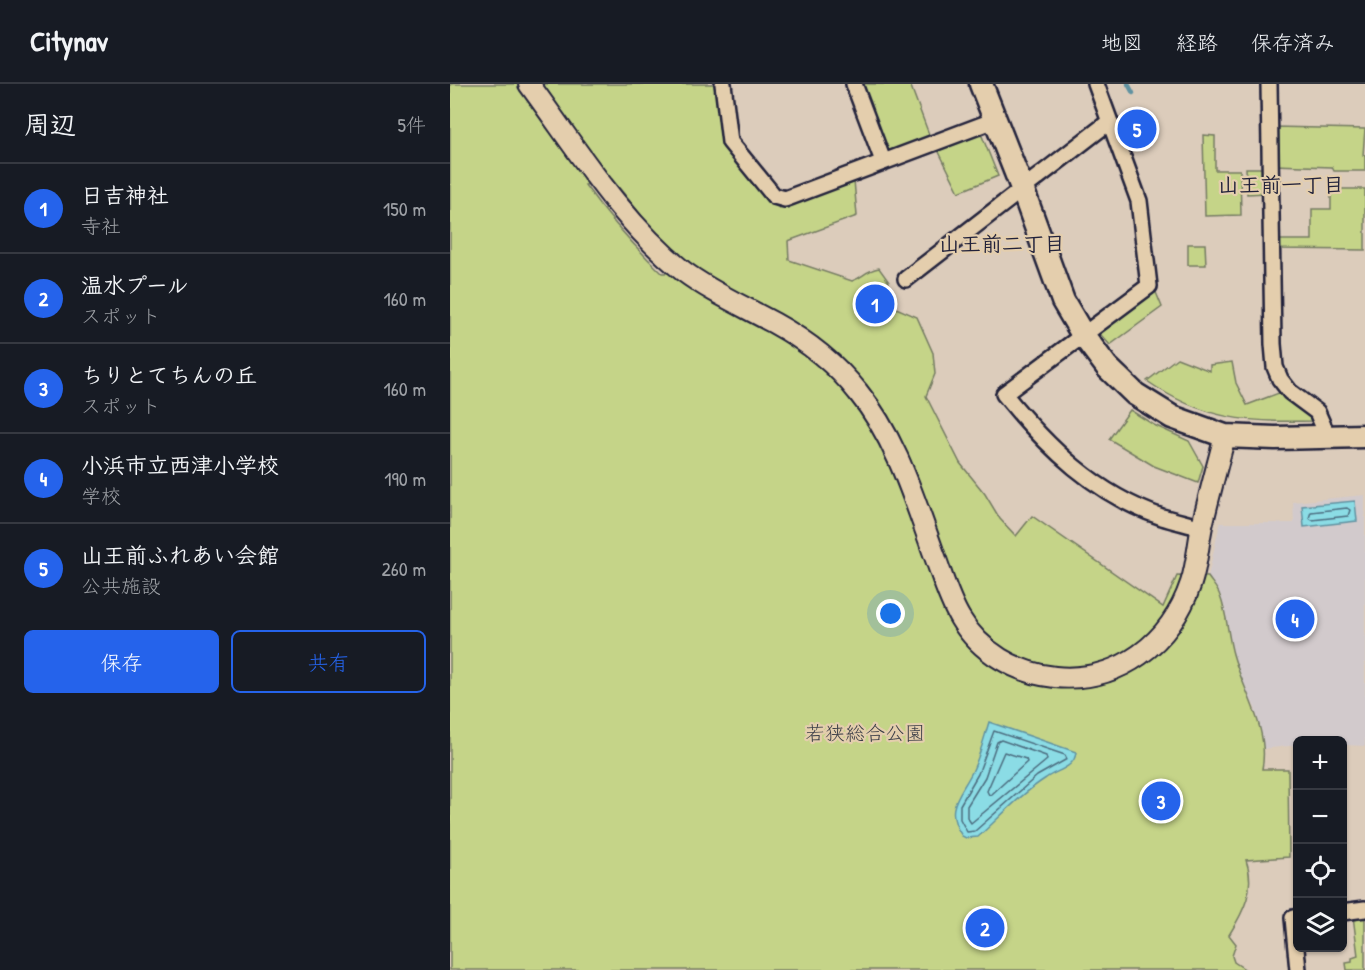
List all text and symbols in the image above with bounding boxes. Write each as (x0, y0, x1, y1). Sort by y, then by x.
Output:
text: Citynav (30, 22, 108, 60)
text: 地図 (1101, 28, 1143, 57)
text: 経路 (1176, 28, 1218, 57)
text: 保存済み (1251, 28, 1335, 57)
pin: 5 (1118, 106, 1156, 152)
text: 周辺 (24, 107, 76, 142)
text: 5件 (398, 111, 426, 138)
district label: 山王前一丁目 (1218, 170, 1344, 199)
text: 日吉神社 (81, 180, 169, 210)
text: 1 (40, 195, 47, 222)
text: 150 m (383, 195, 426, 222)
text: 寺社 (81, 212, 121, 239)
district label: 山王前二丁目 (939, 229, 1065, 258)
text: 温水プール (81, 270, 189, 300)
pin: 1 (856, 282, 894, 326)
text: 2 (39, 285, 48, 312)
text: 160 m (384, 285, 426, 312)
text: スポット (81, 302, 161, 329)
text: ちりとてちんの丘 (81, 360, 257, 390)
text: 3 (39, 375, 48, 402)
text: 160 m (384, 375, 426, 402)
text: スポット (81, 392, 161, 419)
text: 小浜市立西津小学校 (81, 450, 279, 480)
text: 4 (40, 465, 47, 492)
text: 190 m (384, 465, 426, 492)
text: 学校 (81, 482, 121, 509)
text: 山王前ふれあい会館 (81, 540, 279, 570)
text: 5 (39, 555, 48, 582)
text: 260 m (382, 555, 426, 582)
text: 公共施設 (81, 572, 161, 599)
pin: 4 (1276, 596, 1314, 642)
your location (876, 599, 905, 628)
button: 保存 (24, 630, 219, 693)
button: 共有 (231, 630, 426, 693)
park label: 若狭総合公園 (805, 719, 925, 746)
map controls (1293, 736, 1347, 952)
button: + (1293, 736, 1347, 790)
pin: 3 (1142, 778, 1180, 824)
button: − (1293, 790, 1347, 844)
button: locate (1293, 844, 1347, 898)
button: layers (1293, 898, 1347, 952)
pin: 2 (966, 906, 1004, 950)

